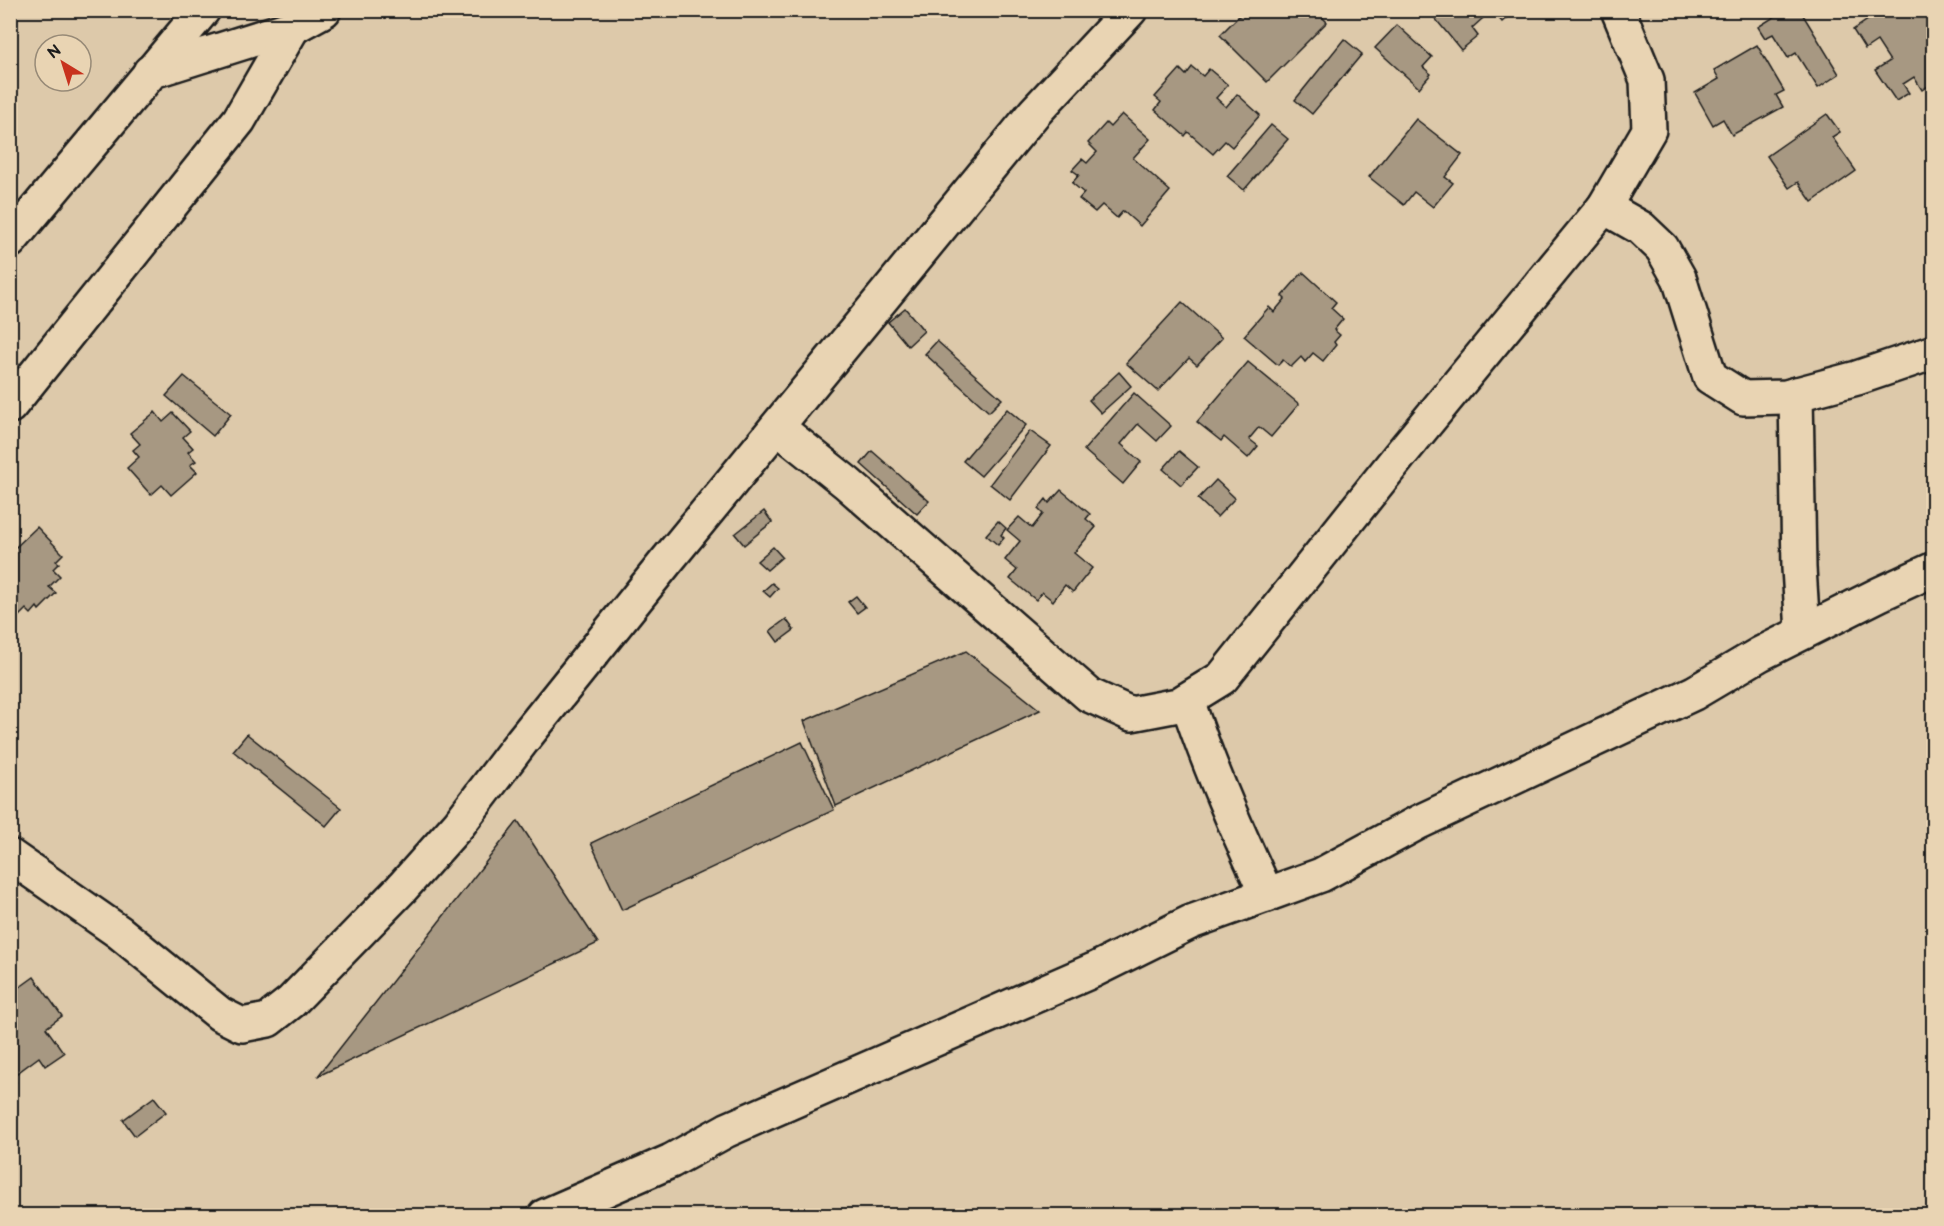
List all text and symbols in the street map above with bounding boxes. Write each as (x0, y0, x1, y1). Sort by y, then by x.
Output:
north arrow (33, 33, 93, 93)
text: N (44, 41, 65, 64)

